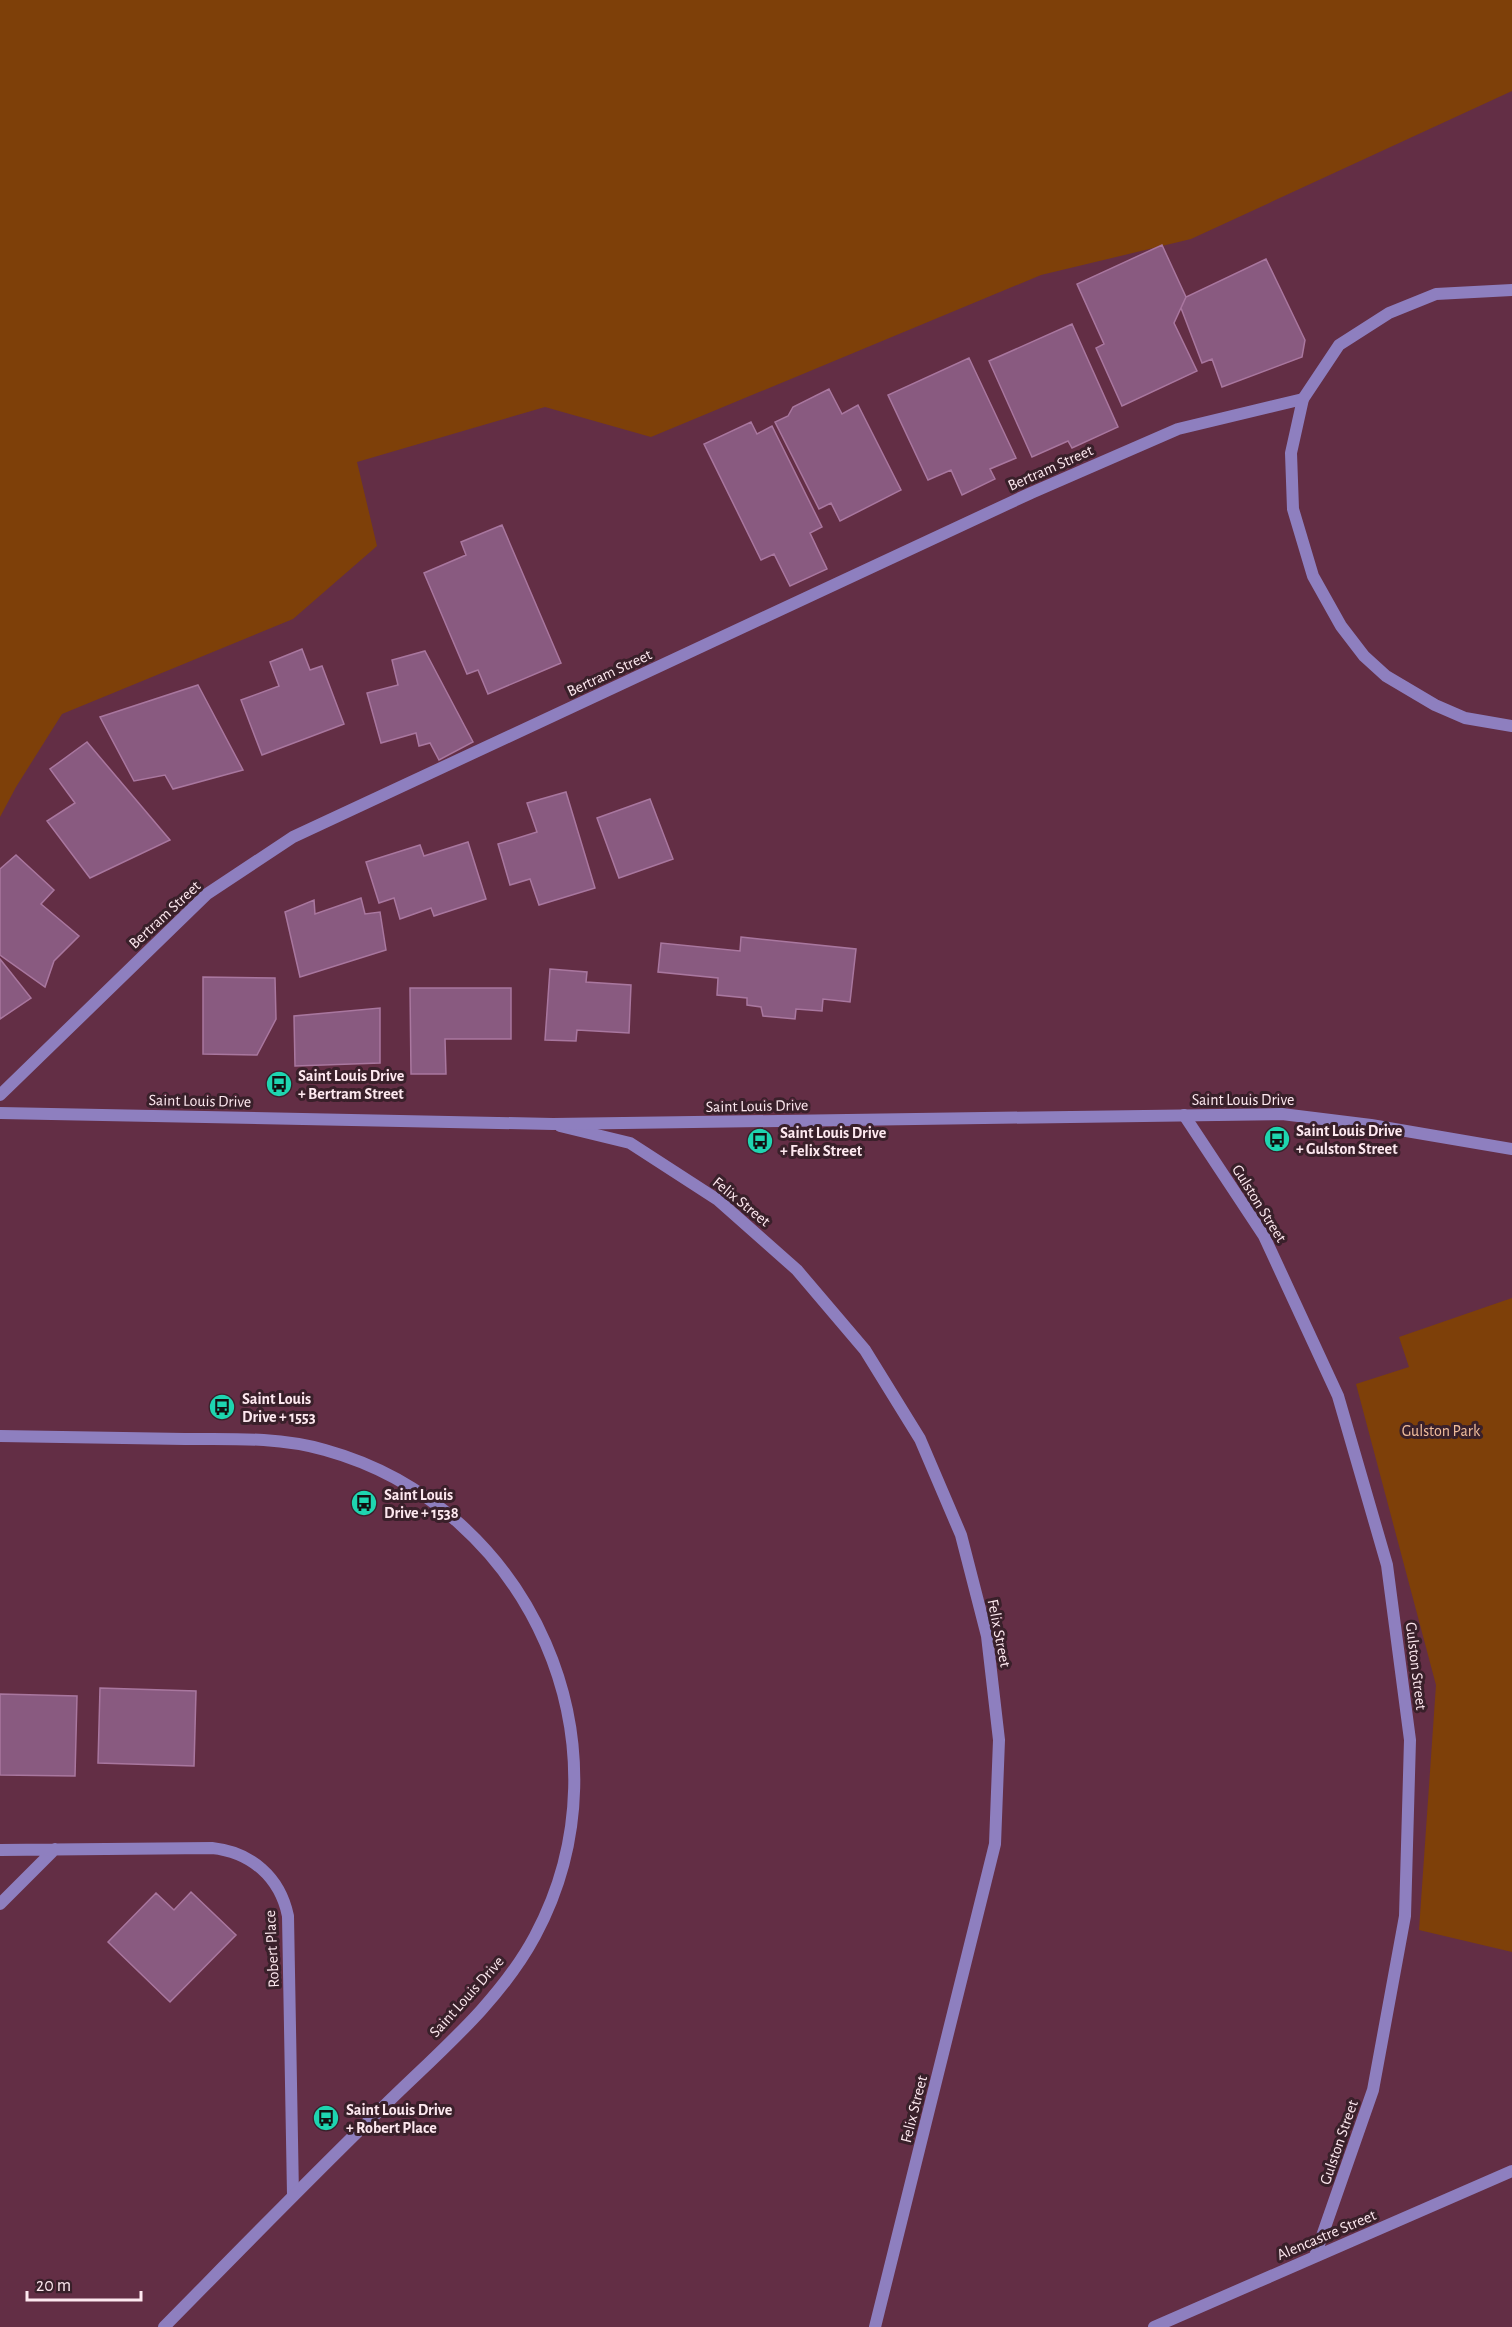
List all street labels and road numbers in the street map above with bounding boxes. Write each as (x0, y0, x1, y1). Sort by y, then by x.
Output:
street label: Bertram Street (1005, 442, 1095, 494)
street label: Bertram Street (565, 646, 654, 699)
street label: Bertram Street (126, 878, 204, 952)
street label: Saint Louis Drive (149, 1092, 251, 1110)
street label: Saint Louis Drive (1192, 1092, 1294, 1108)
street label: Saint Louis Drive (706, 1097, 808, 1115)
street label: Gulston Street (1229, 1162, 1289, 1245)
street label: Felix Street (710, 1174, 773, 1230)
street label: Felix Street (985, 1598, 1013, 1669)
street label: Gulston Street (1403, 1621, 1429, 1711)
street label: Robert Place (262, 1910, 282, 1988)
street label: Saint Louis Drive (426, 1953, 507, 2040)
street label: Felix Street (898, 2074, 930, 2145)
street label: Gulston Street (1317, 2098, 1361, 2187)
street label: Alencastre Street (1274, 2207, 1378, 2263)

